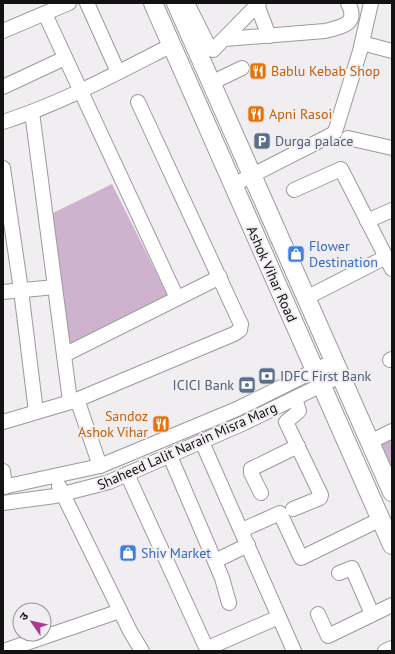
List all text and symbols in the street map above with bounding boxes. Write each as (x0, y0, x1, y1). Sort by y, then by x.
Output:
restaurant icon: Bablu Kebab Shop (248, 61, 268, 81)
place label: Bablu Kebab Shop (271, 62, 380, 80)
restaurant icon: Apni Rasoi (246, 104, 266, 124)
place label: Apni Rasoi (269, 105, 332, 123)
parking icon: Durga palace (252, 131, 272, 151)
place label: Durga palace (275, 132, 353, 150)
street label: Ashok Vihar Road (243, 223, 301, 325)
place label: Flower Destination (309, 237, 378, 271)
shop icon: Flower Destination (286, 244, 306, 264)
bank icon: IDFC First Bank (257, 366, 277, 386)
place label: IDFC First Bank (280, 367, 372, 385)
bank icon: ICICI Bank (237, 375, 257, 395)
place label: ICICI Bank (173, 376, 234, 394)
street label: Shaheed Lalit Narain Misra Marg (94, 398, 280, 494)
place label: Sandoz Ashok Vihar (78, 407, 148, 441)
restaurant icon: Sandoz Ashok Vihar (151, 414, 171, 434)
shop icon: Shiv Market (118, 543, 138, 563)
place label: Shiv Market (141, 544, 211, 562)
north arrow (12, 602, 52, 642)
text: उ (16, 609, 32, 623)

